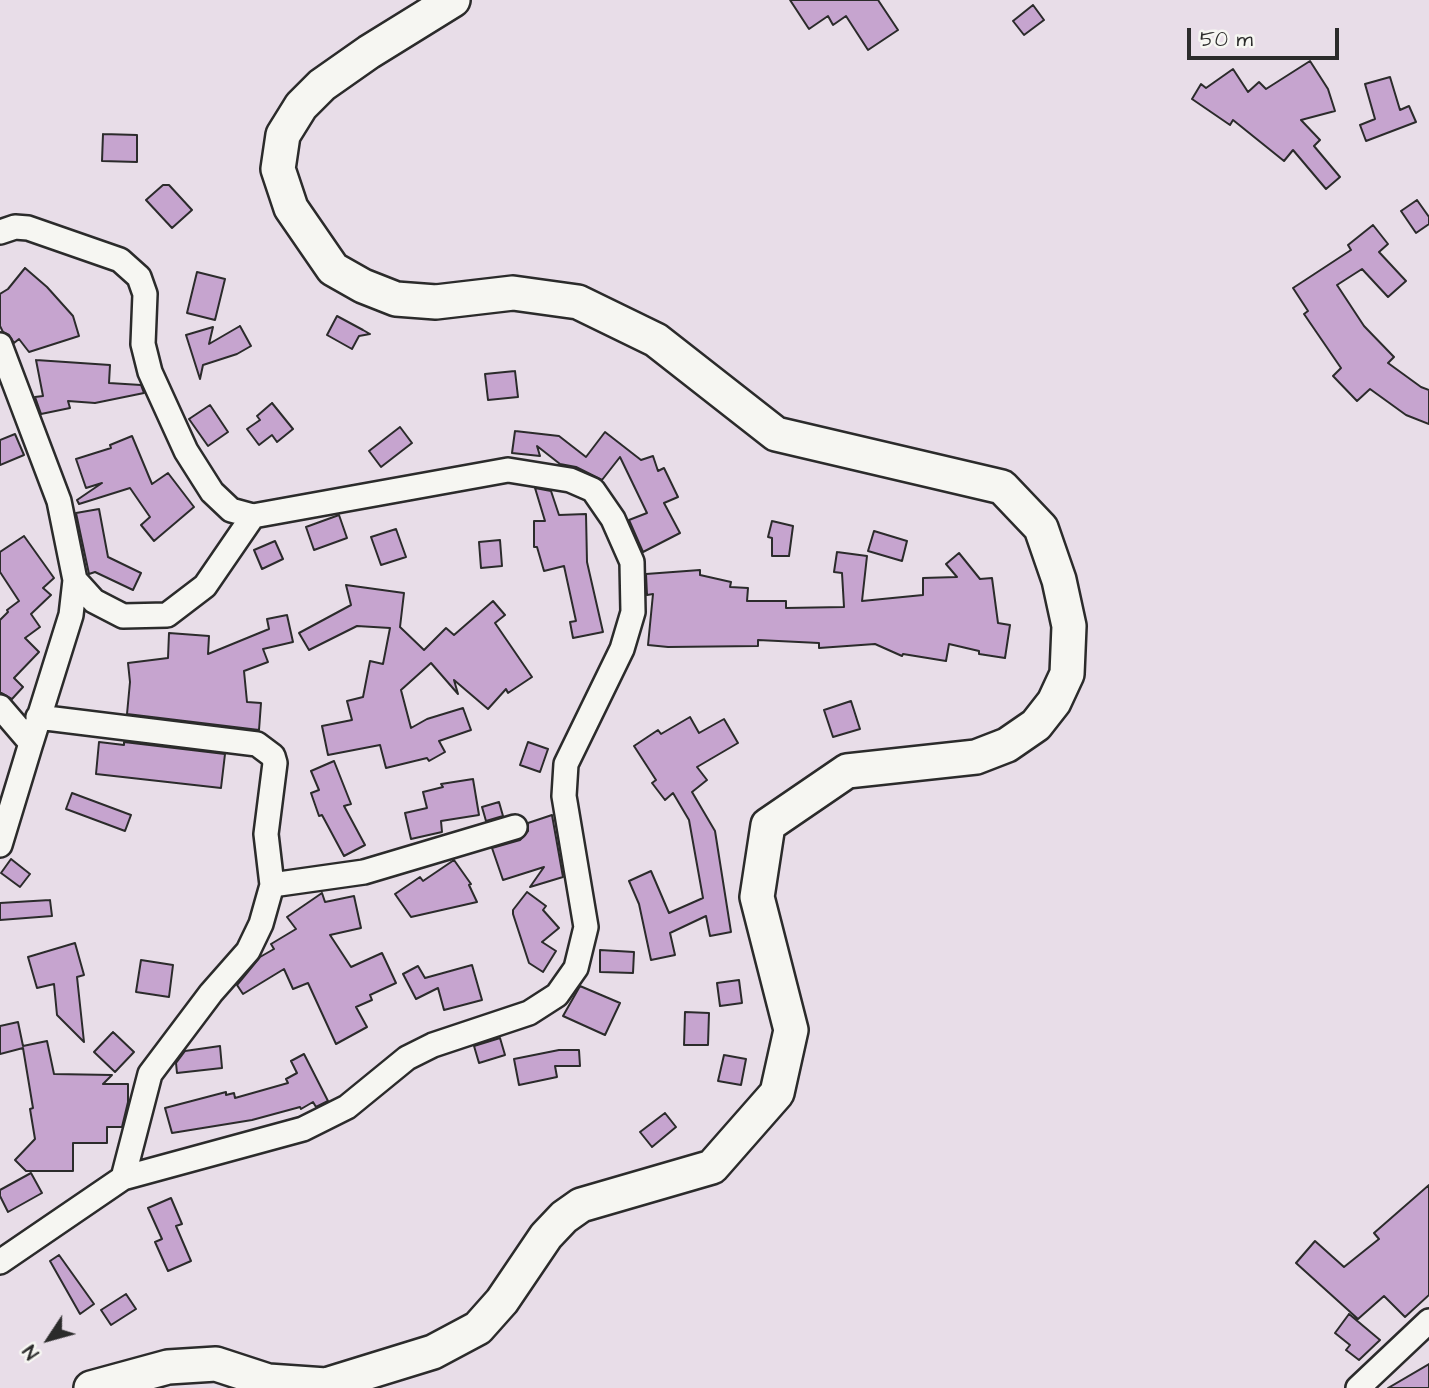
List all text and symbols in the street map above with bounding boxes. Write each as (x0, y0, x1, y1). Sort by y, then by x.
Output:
scale bar (1191, 14, 1343, 58)
text: 50 m (1200, 25, 1253, 54)
north arrow (14, 1304, 84, 1374)
text: N (17, 1339, 46, 1364)

